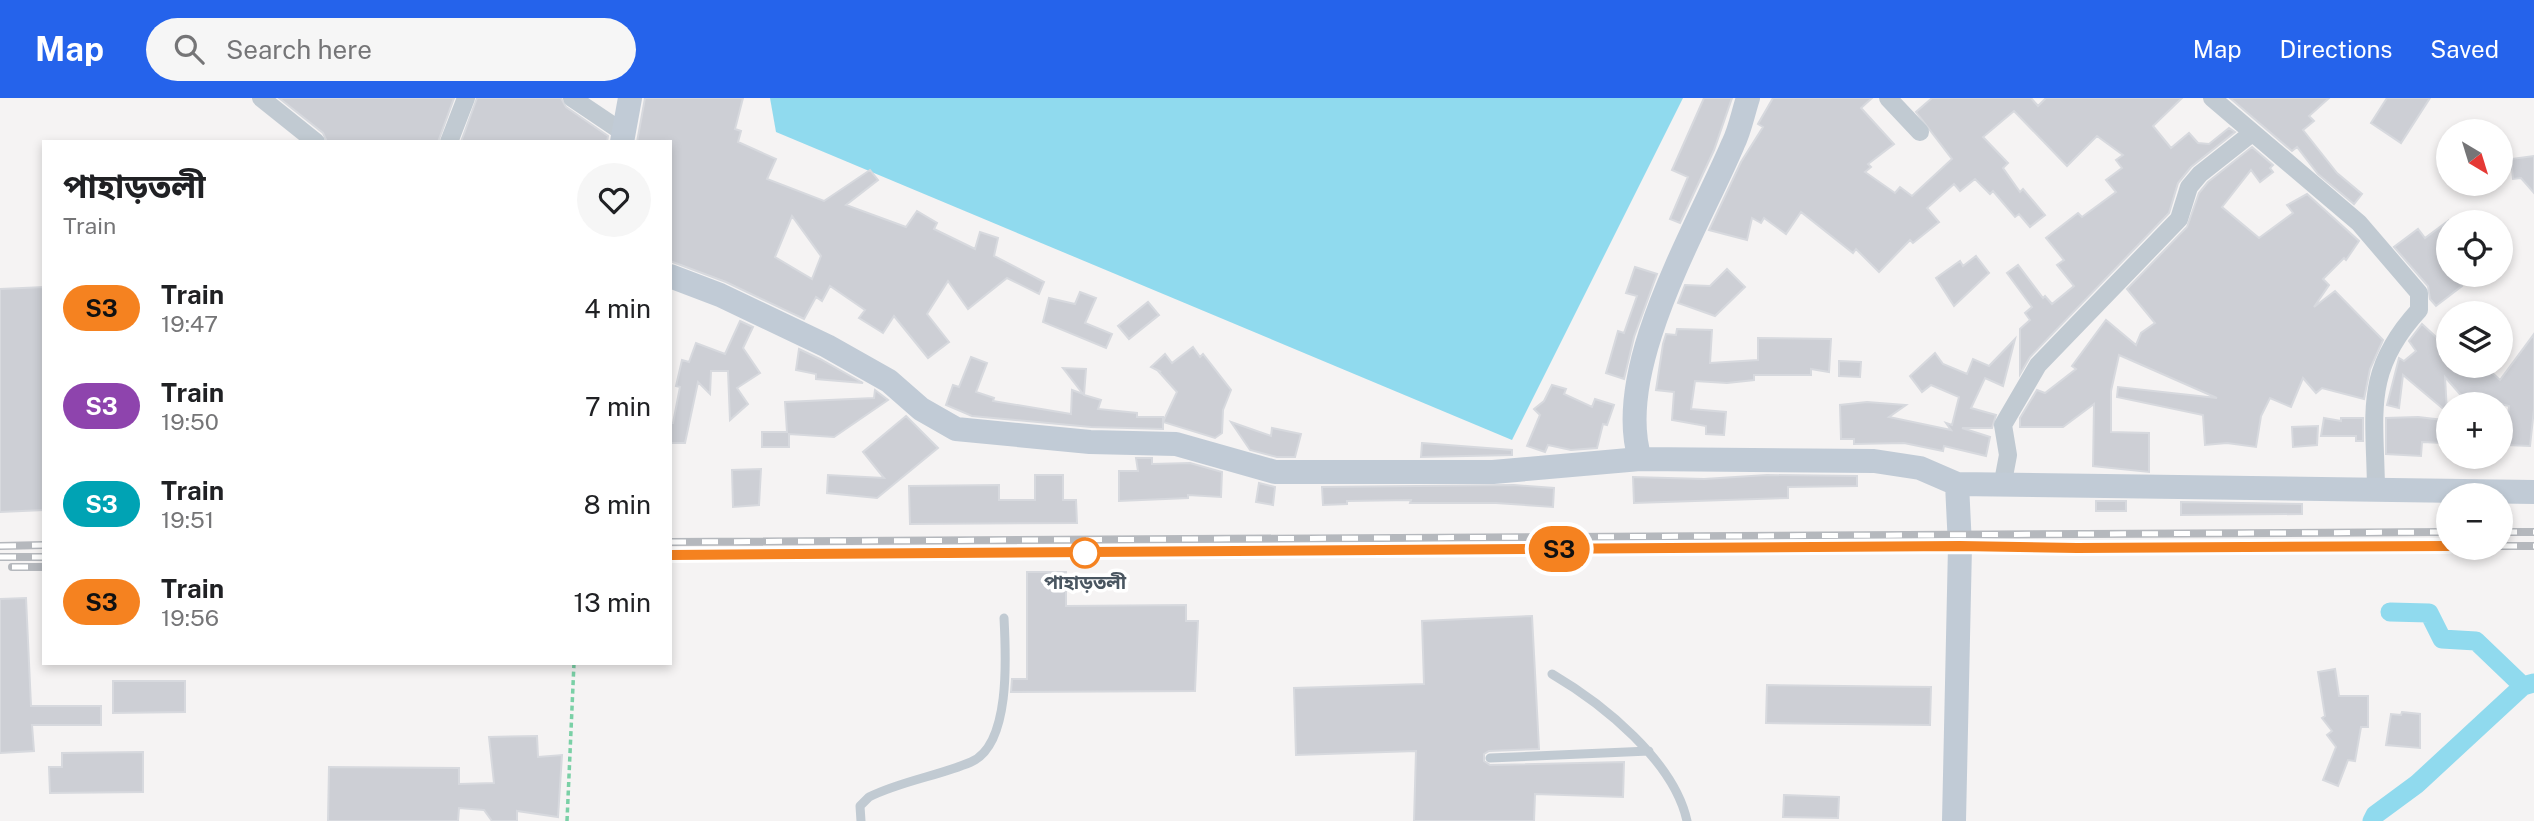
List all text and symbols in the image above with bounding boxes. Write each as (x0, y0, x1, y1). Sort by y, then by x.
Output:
search box (146, 18, 636, 81)
text: Map (35, 30, 104, 68)
icon: search (170, 30, 208, 68)
text: Search here (226, 34, 372, 65)
text: Map (2193, 35, 2242, 63)
text: Directions (2280, 35, 2392, 63)
text: Saved (2430, 35, 2499, 63)
north arrow (2436, 119, 2513, 196)
map controls (2436, 119, 2513, 560)
button: heart (577, 163, 651, 237)
text: পাহাড়তলী (63, 167, 206, 205)
button: locate (2436, 210, 2513, 287)
text: Train (63, 212, 116, 239)
text: Train (161, 279, 224, 310)
text: 4 min (584, 293, 651, 324)
text: S3 (85, 294, 118, 322)
button: layers (2436, 301, 2513, 378)
text: 19:47 (161, 310, 218, 337)
text: Train (161, 377, 224, 408)
text: 7 min (585, 391, 651, 422)
text: S3 (85, 392, 118, 420)
button: + (2436, 392, 2513, 469)
text: 19:50 (161, 408, 219, 435)
text: Train (161, 475, 224, 506)
button: − (2436, 483, 2513, 560)
text: 8 min (584, 489, 651, 520)
text: S3 (85, 490, 118, 518)
text: 19:51 (161, 506, 214, 533)
line badge: S3 (1528, 526, 1590, 572)
text: S3 (1543, 535, 1575, 563)
marker: পাহাড়তলী (1070, 538, 1100, 568)
place label: পাহাড়তলী (1044, 571, 1127, 593)
text: Train (161, 573, 224, 604)
text: 13 min (574, 587, 651, 618)
text: S3 (85, 588, 118, 616)
text: 19:56 (161, 604, 219, 631)

